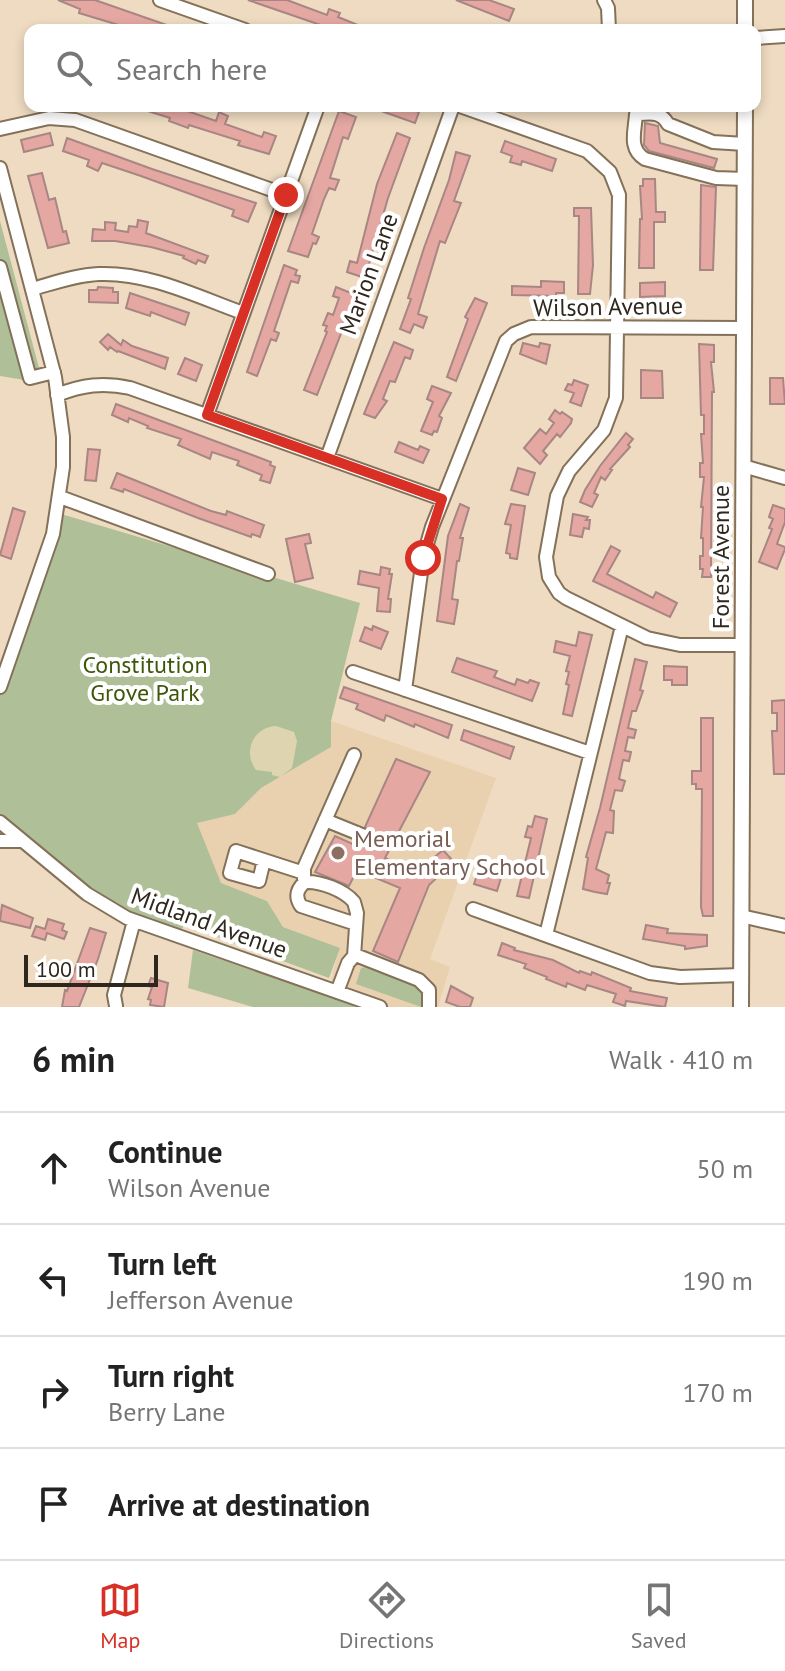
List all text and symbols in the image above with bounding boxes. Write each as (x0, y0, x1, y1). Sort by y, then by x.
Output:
search box (24, 24, 761, 112)
icon: search (52, 46, 96, 90)
text: Search here (116, 49, 267, 88)
route end (268, 177, 304, 213)
street label: Marion Lane (332, 209, 405, 339)
street label: Wilson Avenue (533, 290, 683, 323)
street label: Forest Avenue (705, 485, 736, 629)
route start (405, 540, 441, 576)
park label: Constitution Grove Park (82, 649, 208, 708)
place label: Memorial Elementary School (354, 823, 545, 882)
marker: Memorial Elementary School (329, 844, 347, 862)
street label: Midland Avenue (127, 880, 291, 965)
scale bar (24, 951, 158, 987)
text: 100 m (36, 955, 96, 983)
text: 6 min (32, 1037, 115, 1081)
text: Walk · 410 m (609, 1043, 753, 1076)
text: Continue (108, 1132, 222, 1171)
icon: ahead (32, 1146, 76, 1190)
text: 50 m (697, 1152, 753, 1185)
text: Wilson Avenue (108, 1171, 271, 1204)
text: Turn left (108, 1244, 216, 1283)
icon: left (32, 1258, 76, 1302)
text: 190 m (682, 1264, 753, 1297)
text: Jefferson Avenue (108, 1283, 294, 1316)
text: Turn right (108, 1356, 234, 1395)
icon: right (32, 1370, 76, 1414)
text: 170 m (682, 1376, 753, 1409)
text: Berry Lane (108, 1395, 225, 1428)
icon: arrive (32, 1482, 76, 1526)
text: Arrive at destination (108, 1485, 370, 1524)
tab: Map (98, 1578, 142, 1654)
tab: Directions (339, 1578, 434, 1654)
tab: Saved (631, 1578, 687, 1654)

